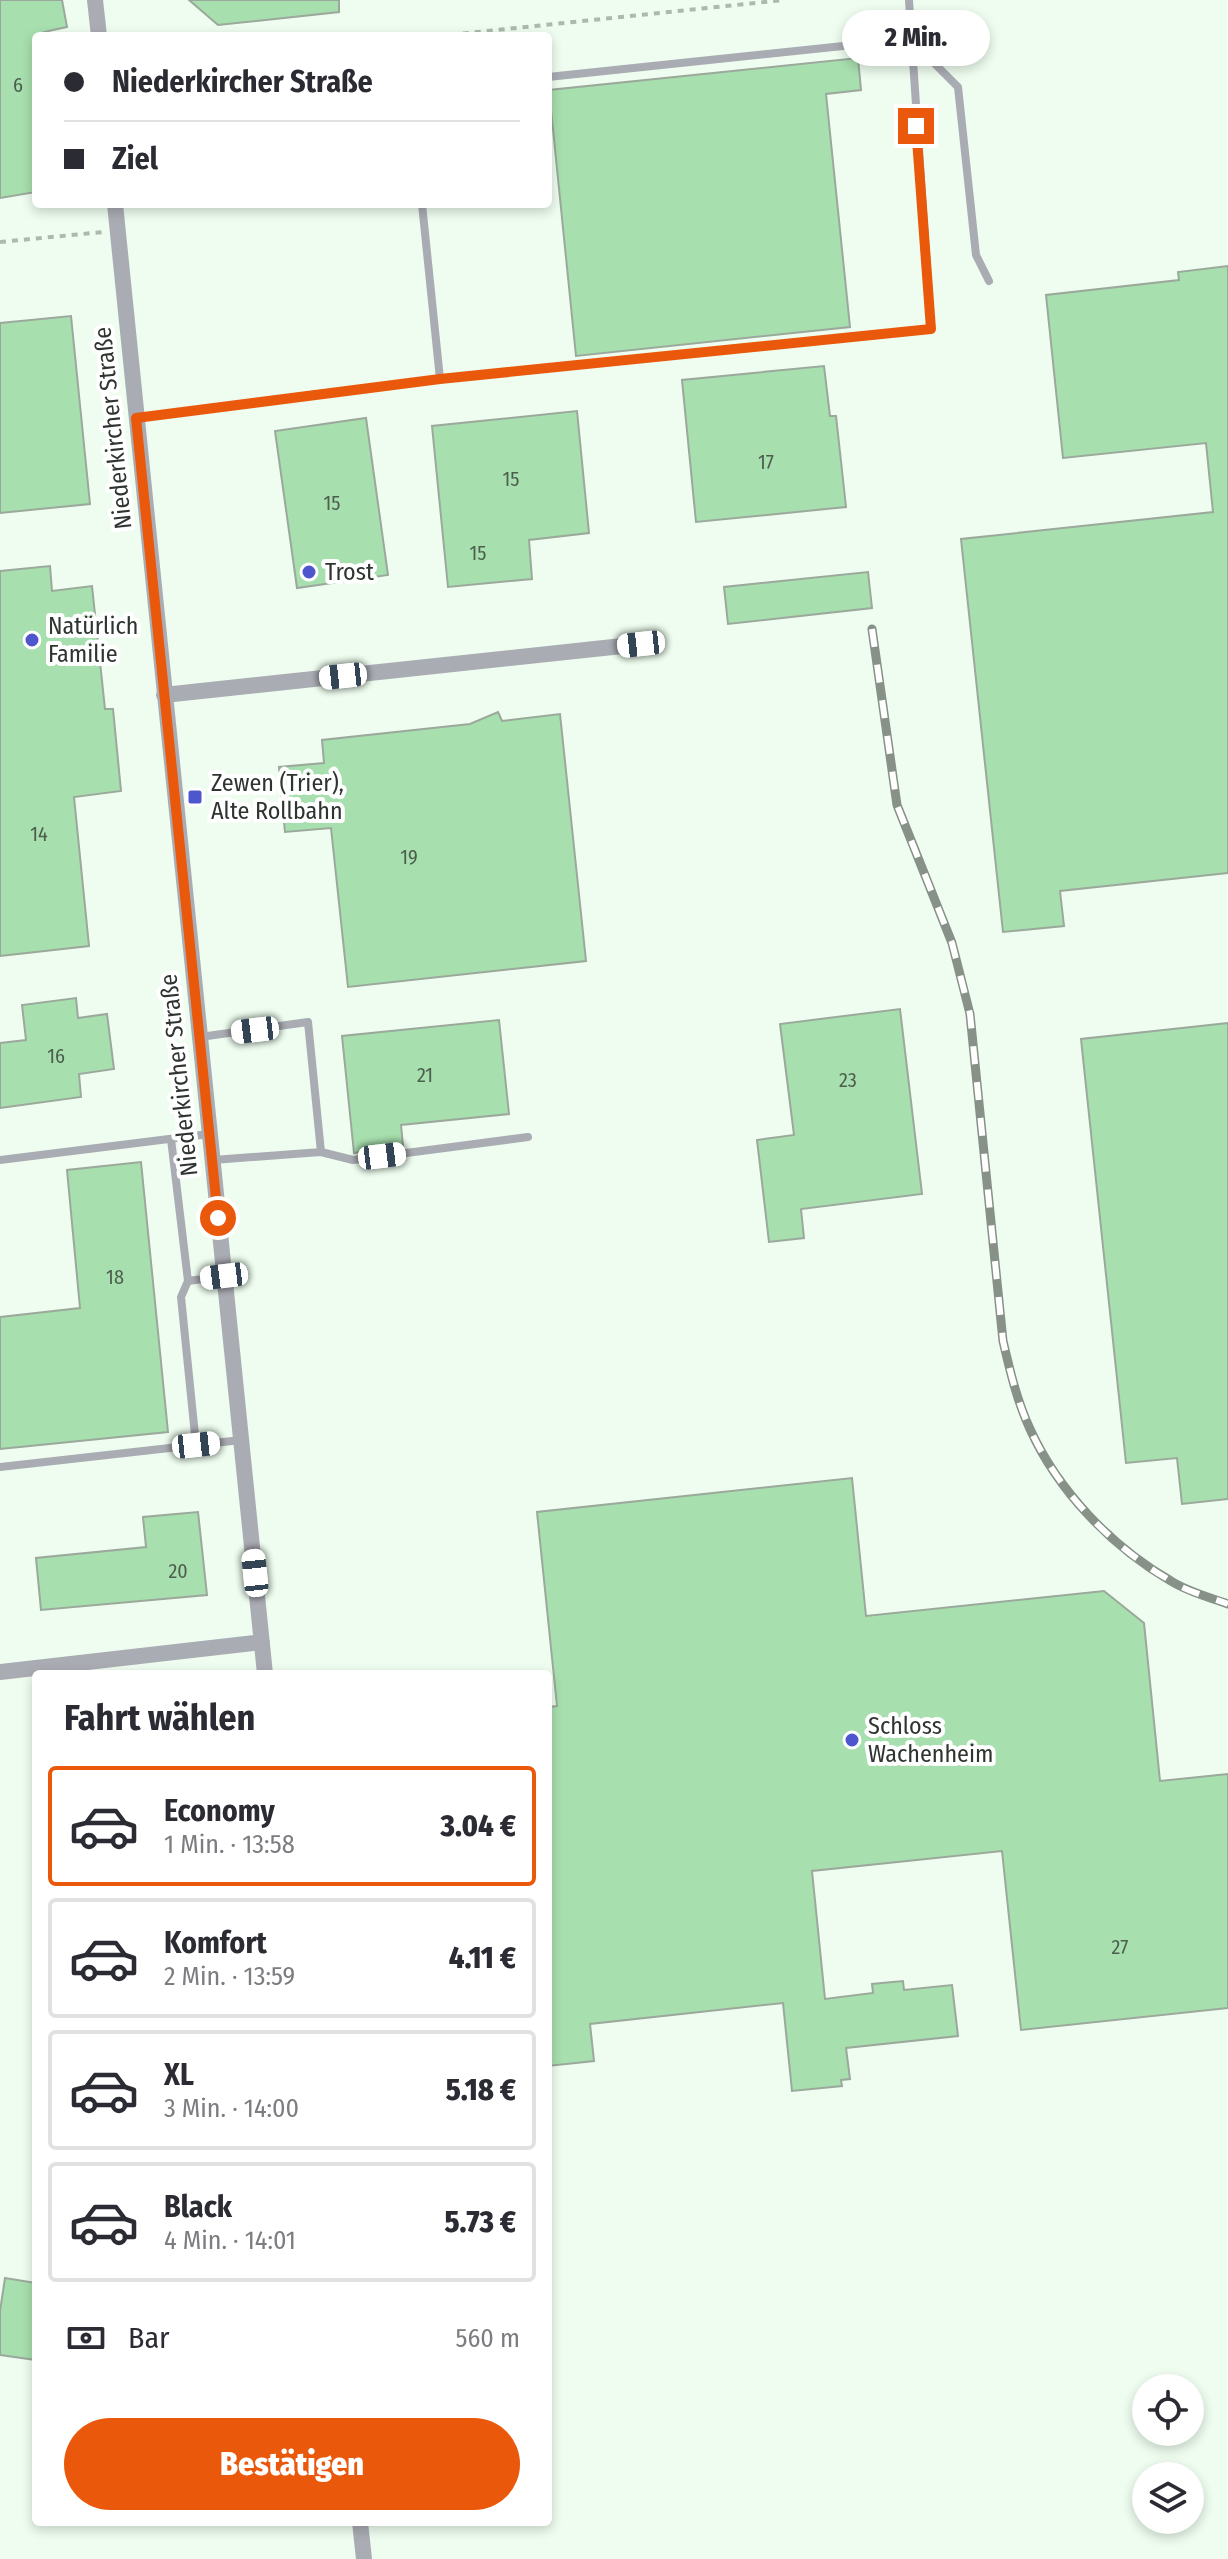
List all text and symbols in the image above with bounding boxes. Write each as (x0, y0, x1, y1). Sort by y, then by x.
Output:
callout: 2 Min. (842, 10, 990, 66)
text: 2 Min. (885, 22, 947, 53)
text: Niederkircher Straße (112, 64, 373, 100)
house number: 6 (13, 73, 23, 97)
route end (898, 108, 934, 144)
text: Ziel (112, 141, 158, 177)
street label: Niederkircher Straße (88, 326, 138, 530)
house number: 17 (758, 450, 774, 474)
house number: 15 (503, 467, 519, 491)
house number: 15 (324, 491, 340, 515)
house number: 15 (470, 541, 486, 565)
place label: Trost (325, 558, 374, 586)
marker: Trost (300, 563, 318, 581)
place label: Natürlich Familie (48, 612, 138, 668)
car (616, 630, 666, 658)
marker: Natürlich Familie (23, 631, 41, 649)
car (318, 662, 368, 690)
place label: Zewen (Trier), Alte Rollbahn (211, 769, 344, 825)
marker: Zewen (Trier), Alte Rollbahn (186, 788, 204, 806)
house number: 14 (30, 822, 48, 846)
house number: 19 (400, 845, 418, 869)
street label: Niederkircher Straße (154, 973, 204, 1177)
car (230, 1015, 280, 1045)
house number: 16 (47, 1044, 65, 1068)
house number: 21 (417, 1063, 433, 1087)
house number: 23 (839, 1068, 857, 1092)
car (357, 1141, 407, 1171)
route start (200, 1200, 236, 1236)
car (199, 1261, 249, 1291)
house number: 18 (106, 1265, 124, 1289)
car (171, 1431, 221, 1459)
car (241, 1548, 269, 1598)
house number: 20 (168, 1559, 188, 1583)
text: Fahrt wählen (64, 1696, 255, 1740)
place label: Schloss Wachenheim (868, 1712, 993, 1768)
marker: Schloss Wachenheim (843, 1731, 861, 1749)
icon: car (68, 1790, 140, 1862)
text: Economy (164, 1793, 275, 1829)
text: 3.04 € (441, 1808, 516, 1844)
text: 1 Min. · 13:58 (164, 1829, 295, 1860)
icon: car (68, 1922, 140, 1994)
text: Komfort (164, 1925, 267, 1961)
house number: 27 (1112, 1935, 1128, 1959)
text: 4.11 € (449, 1940, 516, 1976)
text: 2 Min. · 13:59 (164, 1961, 295, 1992)
icon: car (68, 2054, 140, 2126)
text: XL (164, 2057, 194, 2093)
text: 5.18 € (446, 2072, 516, 2108)
text: 3 Min. · 14:00 (164, 2093, 299, 2124)
icon: car (68, 2186, 140, 2258)
text: Black (164, 2189, 232, 2225)
text: 5.73 € (444, 2204, 516, 2240)
text: 4 Min. · 14:01 (164, 2225, 296, 2256)
icon: cash (64, 2316, 108, 2360)
text: Bar (128, 2320, 170, 2356)
text: 560 m (456, 2323, 520, 2354)
map controls (1132, 2374, 1204, 2534)
button: locate (1132, 2374, 1204, 2446)
button: Bestätigen (64, 2418, 520, 2510)
button: layers (1132, 2462, 1204, 2534)

